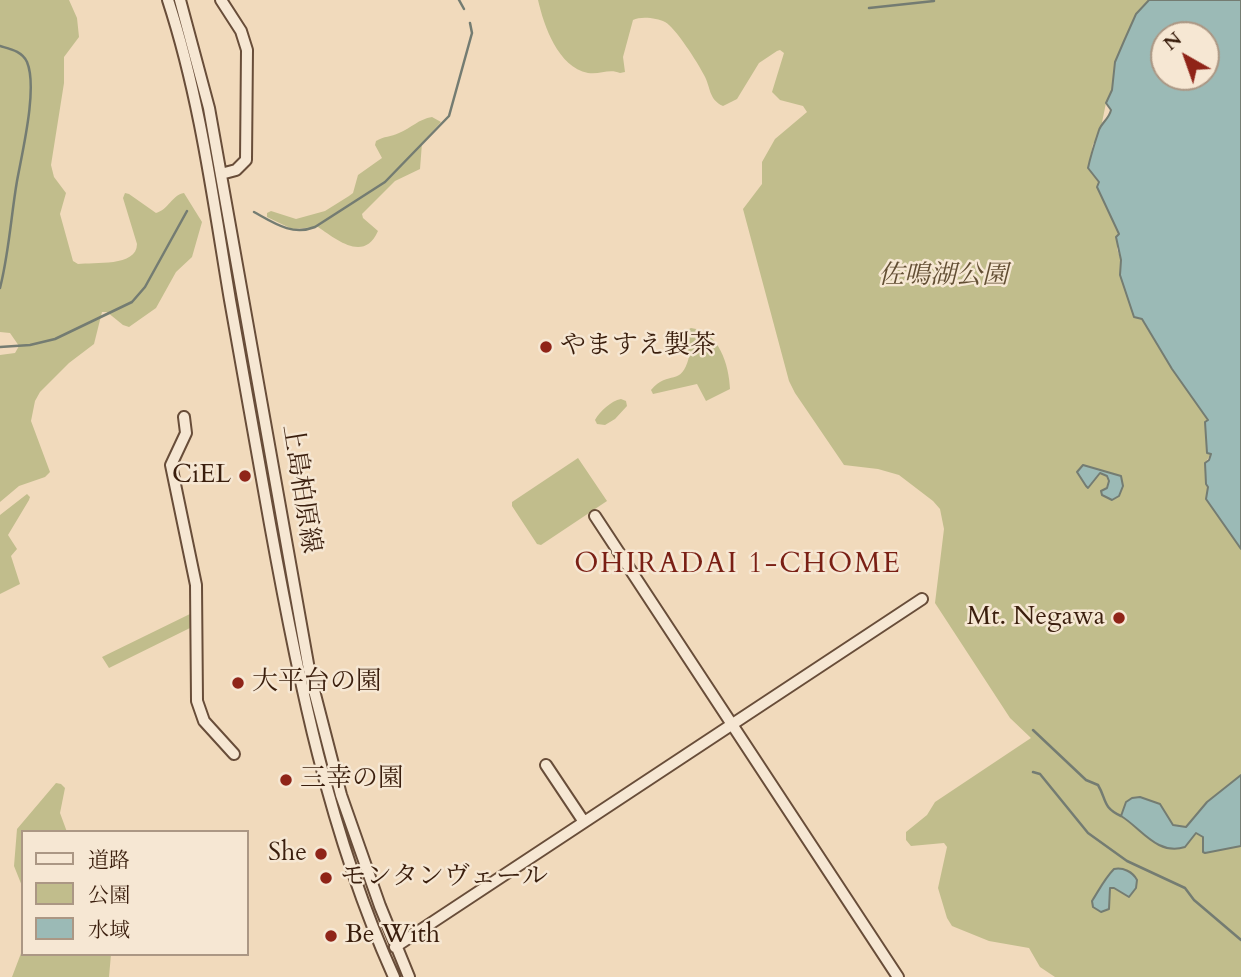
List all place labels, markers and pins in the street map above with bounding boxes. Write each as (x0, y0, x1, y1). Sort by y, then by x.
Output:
place label: やますえ製茶 (560, 331, 716, 363)
marker: やますえ製茶 (538, 339, 554, 355)
place label: CiEL (172, 460, 231, 492)
marker: CiEL (237, 468, 253, 484)
place label: Mt. Negawa (967, 602, 1105, 634)
marker: Mt. Negawa (1111, 610, 1127, 626)
place label: 大平台の園 (252, 667, 382, 699)
marker: 大平台の園 (230, 675, 246, 691)
place label: 三幸の園 (300, 764, 404, 796)
marker: 三幸の園 (278, 772, 294, 788)
place label: She (268, 838, 307, 870)
marker: She (313, 846, 329, 862)
place label: モンタンヴェール (340, 862, 548, 894)
marker: モンタンヴェール (318, 870, 334, 886)
place label: Be With (345, 920, 440, 952)
marker: Be With (323, 928, 339, 944)

